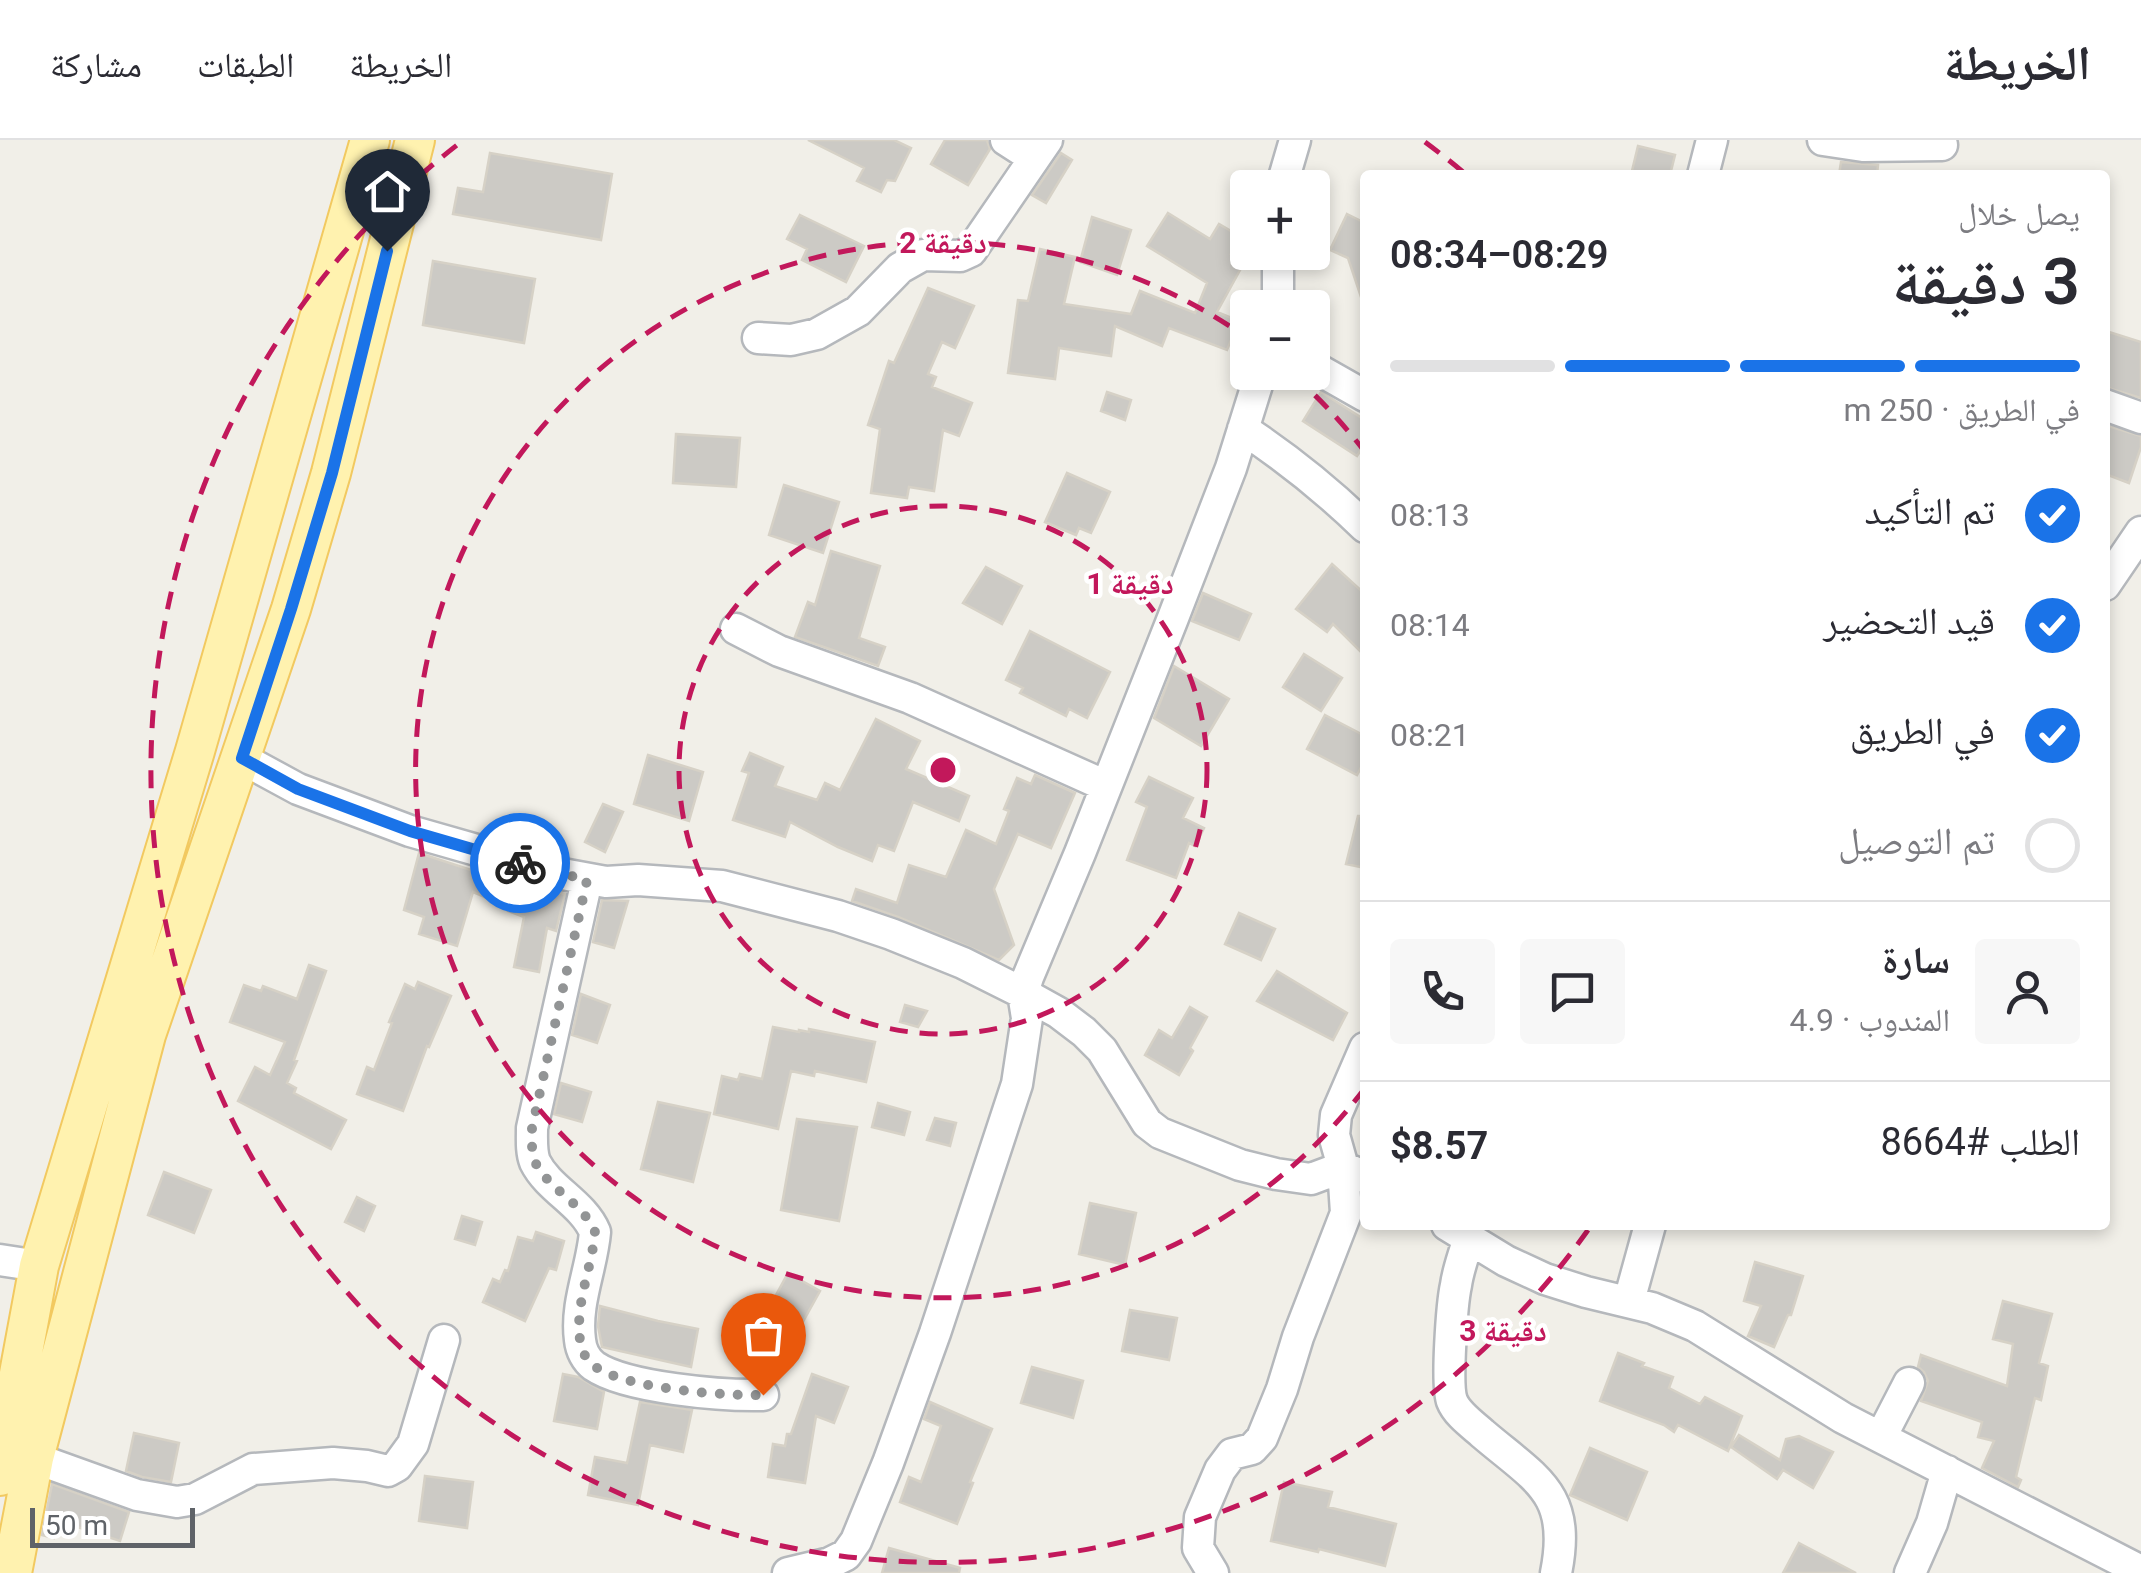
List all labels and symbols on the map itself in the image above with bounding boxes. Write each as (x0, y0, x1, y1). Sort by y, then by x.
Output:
pin (345, 149, 430, 252)
text: 2 دقيقة (899, 225, 987, 260)
text: 1 دقيقة (1086, 566, 1174, 601)
centre of rings (925, 752, 961, 788)
courier (470, 813, 570, 913)
pin (721, 1293, 806, 1396)
text: 3 دقيقة (1459, 1313, 1547, 1348)
scale bar (30, 1503, 195, 1548)

